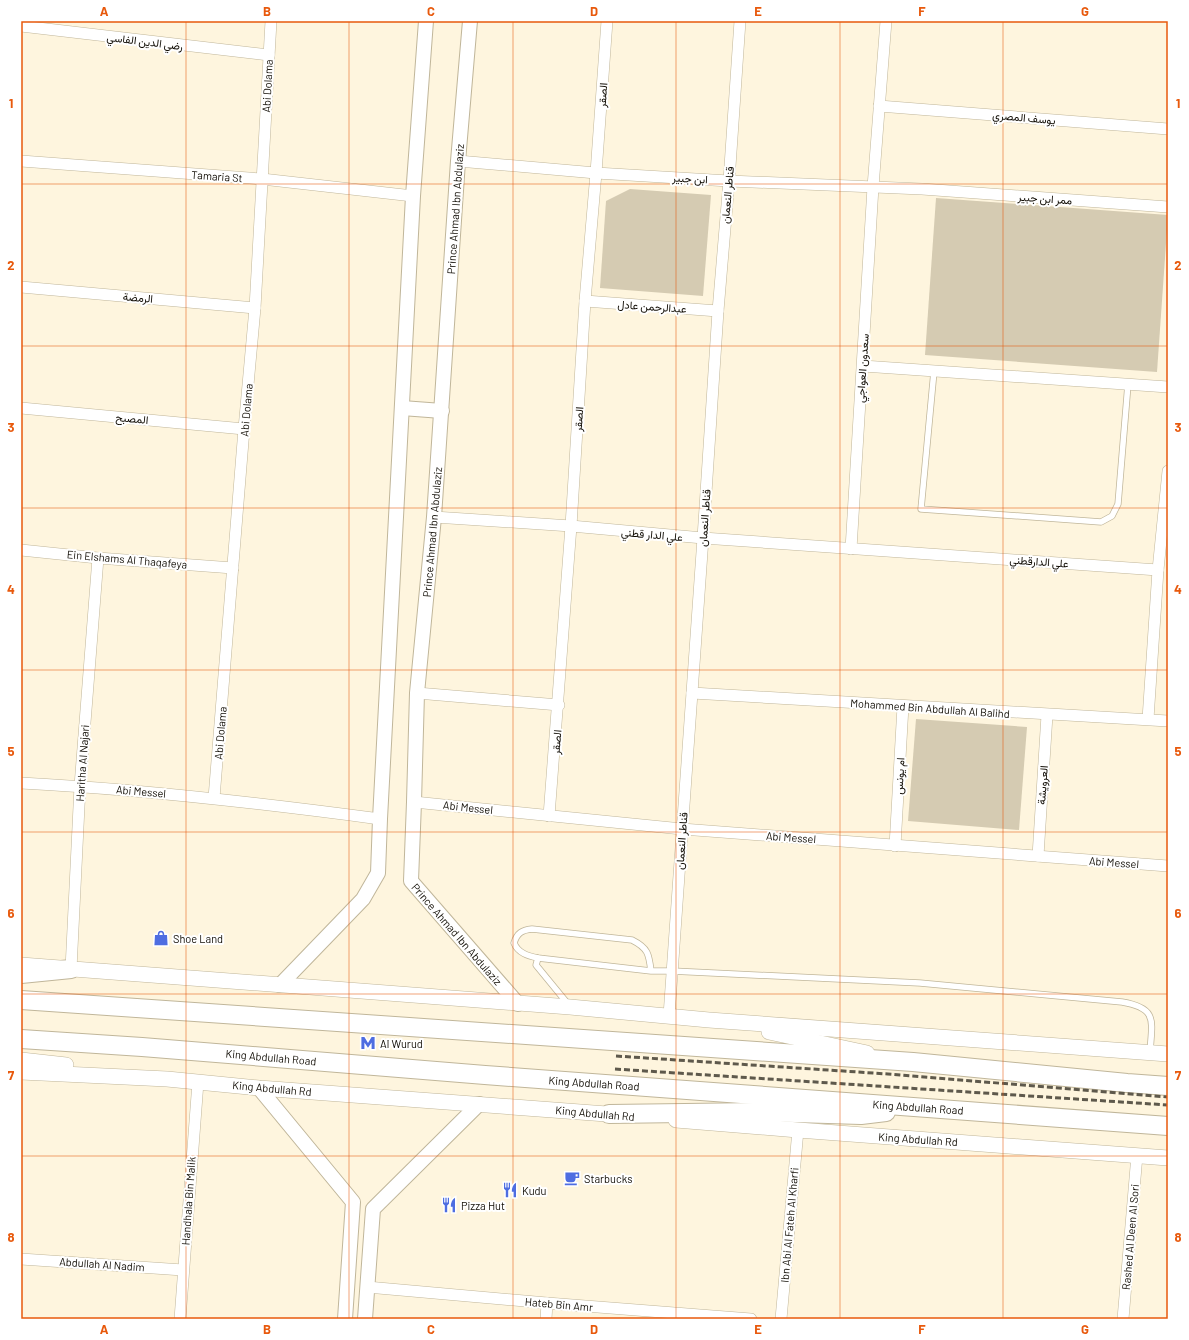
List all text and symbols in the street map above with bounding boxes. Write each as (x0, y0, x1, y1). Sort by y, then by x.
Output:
text: A (100, 3, 109, 19)
text: B (263, 3, 271, 19)
text: C (427, 3, 435, 19)
text: D (590, 3, 598, 19)
text: E (754, 3, 762, 19)
text: F (918, 3, 926, 19)
text: G (1081, 3, 1089, 19)
street label: رضي الدين الفاسي (106, 30, 184, 56)
street label: Abi Dolama (259, 59, 275, 113)
street label: الصقر (595, 82, 610, 109)
text: 1 (9, 95, 13, 111)
text: 1 (1176, 95, 1180, 111)
street label: يوسف المصري (991, 108, 1056, 130)
street label: Prince Ahmad Ibn Abdulaziz (444, 143, 466, 275)
street label: قناطر النعمان (718, 166, 737, 224)
street label: Tamaria St (191, 168, 243, 184)
street label: ابن جبير (671, 171, 708, 186)
street label: ممر ابن جبير (1016, 190, 1073, 207)
text: 2 (7, 257, 15, 273)
text: 2 (1174, 257, 1182, 273)
street label: الرمضة (122, 289, 154, 306)
street label: عبدالرحمن عادل (617, 297, 687, 316)
street label: سعدون العواجي (853, 333, 875, 403)
street label: Abi Dolama (237, 383, 255, 437)
street label: الصقر (571, 406, 586, 433)
street label: المصبح (115, 410, 149, 428)
text: 3 (7, 419, 15, 435)
text: 3 (1174, 419, 1182, 435)
street label: Prince Ahmad Ibn Abdulaziz (420, 466, 444, 598)
street label: قناطر النعمان (696, 489, 713, 547)
street label: علي الدار قطني (620, 525, 684, 547)
street label: Ein Elshams Al Thaqafeya (66, 547, 188, 571)
street label: علي الدارقطني (1009, 552, 1069, 574)
text: 4 (7, 581, 15, 597)
text: 4 (1174, 581, 1182, 597)
street label: Mohammed Bin Abdullah Al Balihd (850, 696, 1010, 720)
street label: Abi Dolama (211, 706, 229, 760)
street label: Haritha Al Najari (73, 724, 91, 802)
street label: الصقر (548, 729, 565, 756)
text: 5 (7, 743, 15, 759)
text: 5 (1174, 743, 1182, 759)
street label: ام يونس (892, 757, 908, 795)
street label: العرويشة (1034, 765, 1051, 805)
street label: Abi Messel (115, 782, 167, 800)
street label: Abi Messel (442, 798, 494, 816)
street label: قناطر النعمان (673, 812, 690, 870)
street label: Abi Messel (766, 829, 816, 845)
street label: Abi Messel (1089, 854, 1139, 870)
street label: Prince Ahmad Ibn Abdulaziz (409, 880, 505, 988)
text: 6 (8, 905, 15, 921)
text: 6 (1175, 905, 1182, 921)
shop icon: Shoe Land (152, 929, 170, 947)
place label: Shoe Land (173, 932, 223, 945)
metro station icon: Al Wurud (359, 1034, 377, 1052)
place label: Al Wurud (380, 1037, 423, 1050)
street label: King Abdullah Road (225, 1047, 317, 1067)
text: 7 (8, 1067, 15, 1083)
text: 7 (1175, 1067, 1182, 1083)
street label: King Abdullah Road (548, 1073, 640, 1093)
street label: King Abdullah Rd (232, 1078, 312, 1098)
street label: King Abdullah Road (872, 1097, 964, 1117)
street label: King Abdullah Rd (555, 1103, 635, 1123)
street label: King Abdullah Rd (878, 1130, 958, 1148)
street label: Handhala Bin Malik (178, 1156, 198, 1246)
street label: Ibn Abi Al Fateh Al Kharfi (777, 1167, 801, 1283)
cafe icon: Starbucks (563, 1169, 581, 1187)
place label: Starbucks (584, 1172, 632, 1185)
restaurant icon: Kudu (501, 1181, 519, 1199)
street label: Rashed Al Deen Al Sori (1119, 1183, 1141, 1290)
place label: Kudu (522, 1184, 547, 1197)
restaurant icon: Pizza Hut (440, 1196, 458, 1214)
place label: Pizza Hut (461, 1199, 505, 1212)
text: 8 (7, 1229, 15, 1245)
text: 8 (1174, 1229, 1182, 1245)
street label: Abdullah Al Nadim (59, 1255, 145, 1273)
street label: Hateb Bin Amr (524, 1295, 594, 1313)
text: A (100, 1321, 109, 1337)
text: B (263, 1321, 271, 1337)
text: C (427, 1321, 435, 1337)
text: D (590, 1321, 598, 1337)
text: E (754, 1321, 762, 1337)
text: F (918, 1321, 926, 1337)
text: G (1081, 1321, 1089, 1337)

